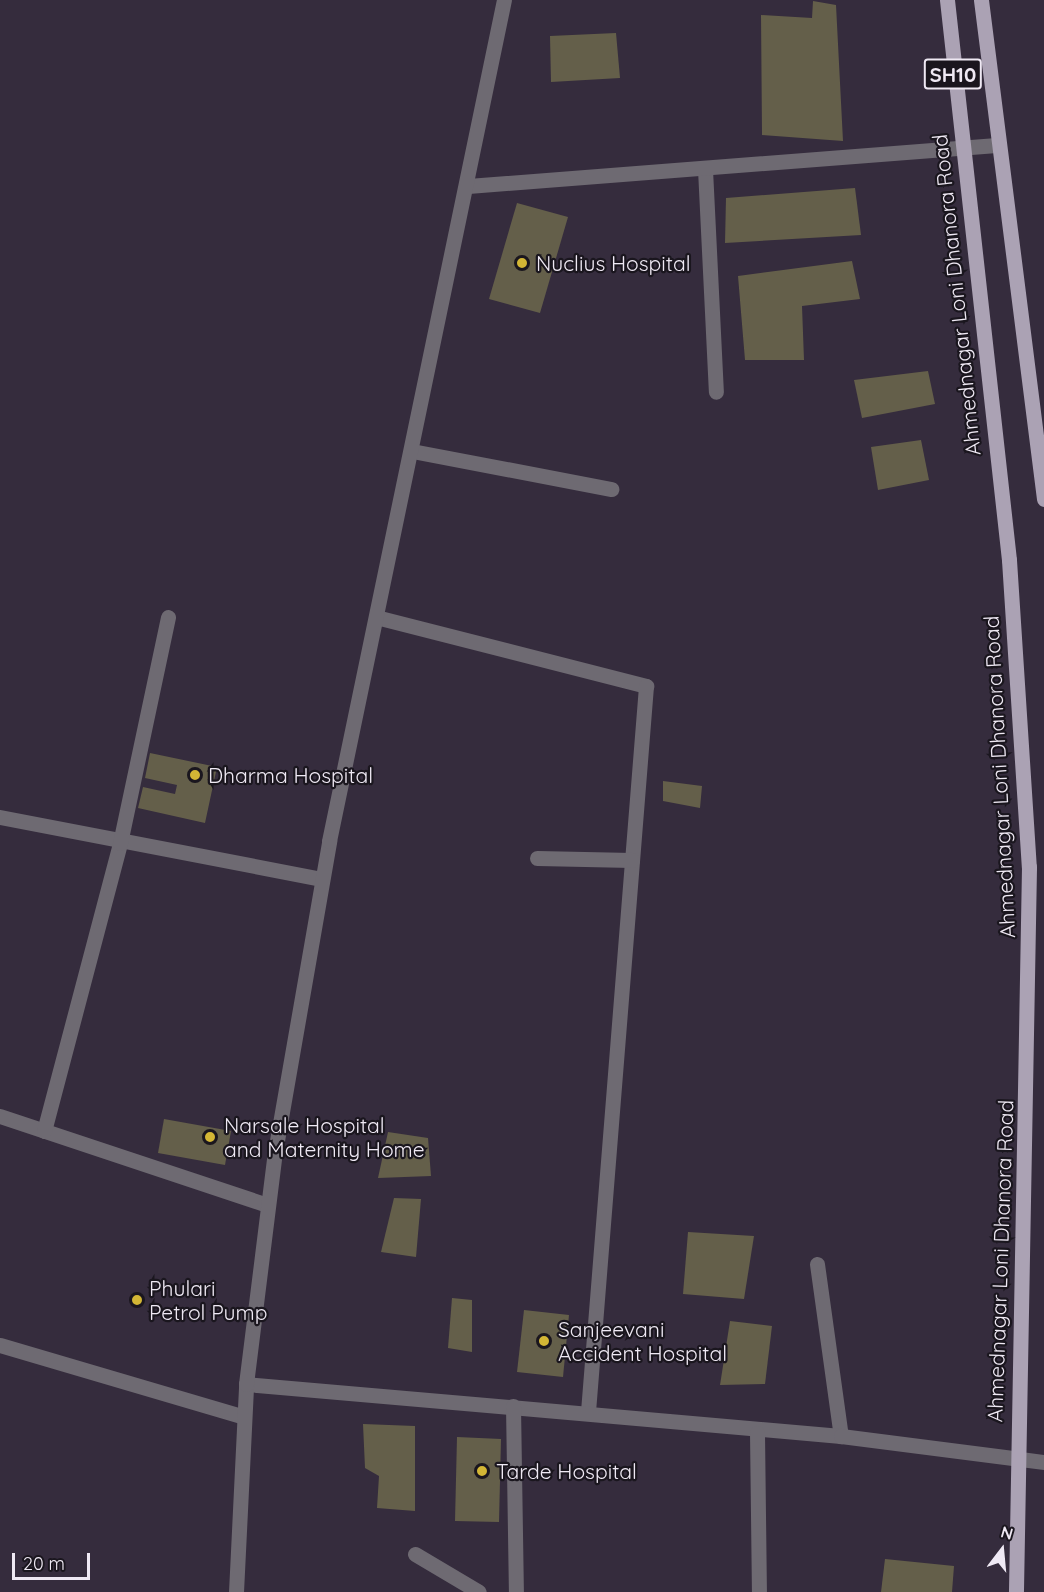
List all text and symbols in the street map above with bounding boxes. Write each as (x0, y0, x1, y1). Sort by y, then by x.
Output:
road number: SH10 (923, 57, 983, 91)
street label: Ahmednagar Loni Dhanora Road (927, 133, 985, 457)
place label: Nuclius Hospital (536, 250, 691, 276)
marker: Nuclius Hospital (513, 254, 531, 272)
street label: Ahmednagar Loni Dhanora Road (978, 615, 1020, 939)
place label: Dharma Hospital (208, 762, 373, 788)
marker: Dharma Hospital (186, 766, 204, 784)
street label: Ahmednagar Loni Dhanora Road (982, 1099, 1018, 1423)
place label: Narsale Hospital and Maternity Home (224, 1112, 425, 1162)
marker: Narsale Hospital and Maternity Home (201, 1128, 219, 1146)
place label: Phulari Petrol Pump (149, 1275, 267, 1325)
marker: Phulari Petrol Pump (130, 1293, 144, 1307)
place label: Sanjeevani Accident Hospital (558, 1316, 727, 1366)
marker: Sanjeevani Accident Hospital (535, 1332, 553, 1350)
place label: Tarde Hospital (496, 1458, 637, 1484)
marker: Tarde Hospital (473, 1462, 491, 1480)
north arrow (972, 1520, 1032, 1580)
text: N (999, 1521, 1015, 1544)
scale bar (15, 1541, 93, 1579)
text: 20 m (23, 1552, 65, 1575)

